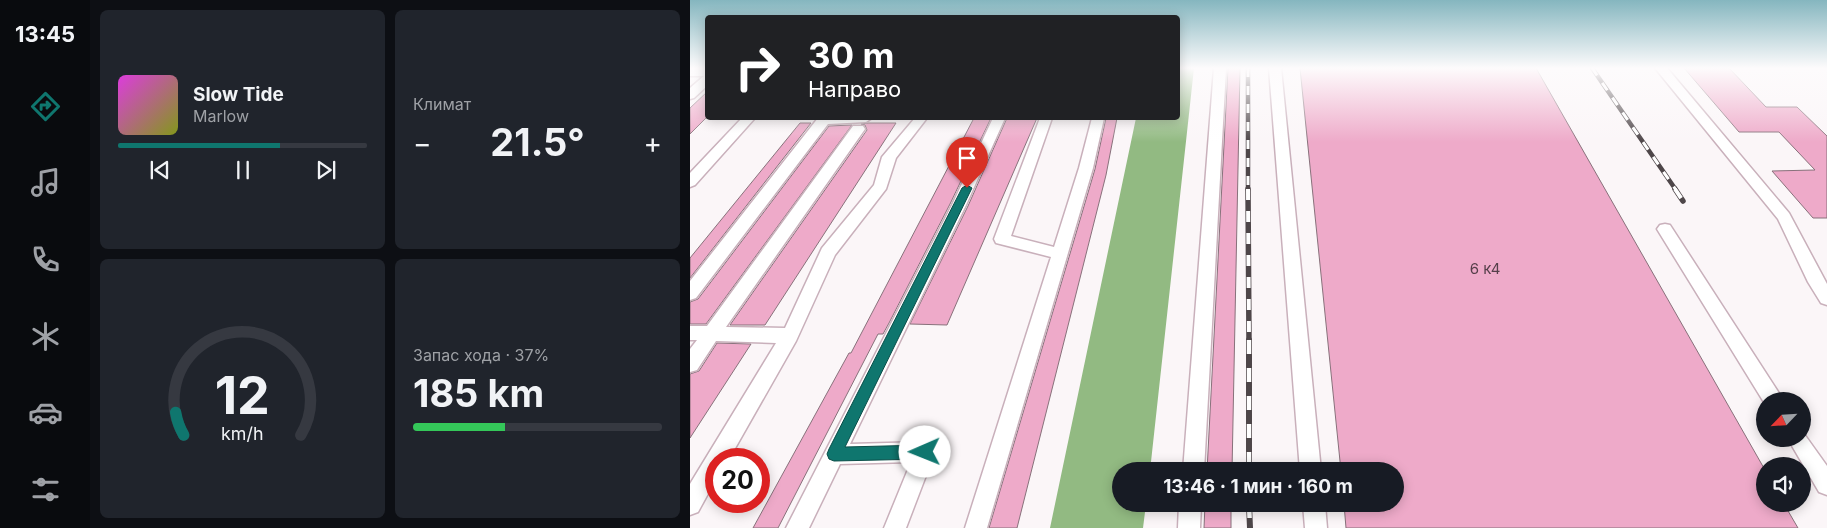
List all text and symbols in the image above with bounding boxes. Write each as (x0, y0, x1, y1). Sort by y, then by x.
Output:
text: 13:45 (15, 21, 75, 47)
text: 30 m (808, 34, 894, 76)
icon: right (725, 35, 790, 100)
text: Направо (808, 76, 901, 102)
text: Slow Tide (193, 83, 284, 106)
icon: directions (28, 89, 63, 124)
text: Климат (413, 94, 471, 114)
text: Marlow (193, 106, 249, 126)
text: 21.5° (490, 119, 585, 165)
text: − (413, 126, 432, 160)
text: + (643, 126, 662, 160)
pin (946, 137, 988, 188)
icon: arrive (953, 144, 981, 172)
icon: previous (146, 156, 174, 184)
icon: pause (229, 156, 257, 184)
icon: next (312, 156, 340, 184)
icon: music (28, 165, 63, 200)
icon: phone (28, 242, 63, 277)
house number: 6 к4 (1470, 259, 1500, 278)
icon: climate (28, 319, 63, 354)
text: Запас хода · 37% (413, 345, 549, 365)
text: 12 (215, 364, 270, 427)
text: 185 km (413, 370, 544, 416)
north arrow (1756, 392, 1811, 448)
map controls (1756, 392, 1811, 512)
icon: car (28, 395, 63, 430)
text: km/h (221, 423, 264, 444)
position arrow (898, 425, 950, 477)
speed limit sign: 20 (705, 448, 770, 513)
button: sound (1756, 457, 1811, 512)
icon: filters (28, 472, 63, 507)
text: 13:46 · 1 мин · 160 m (1163, 475, 1353, 498)

